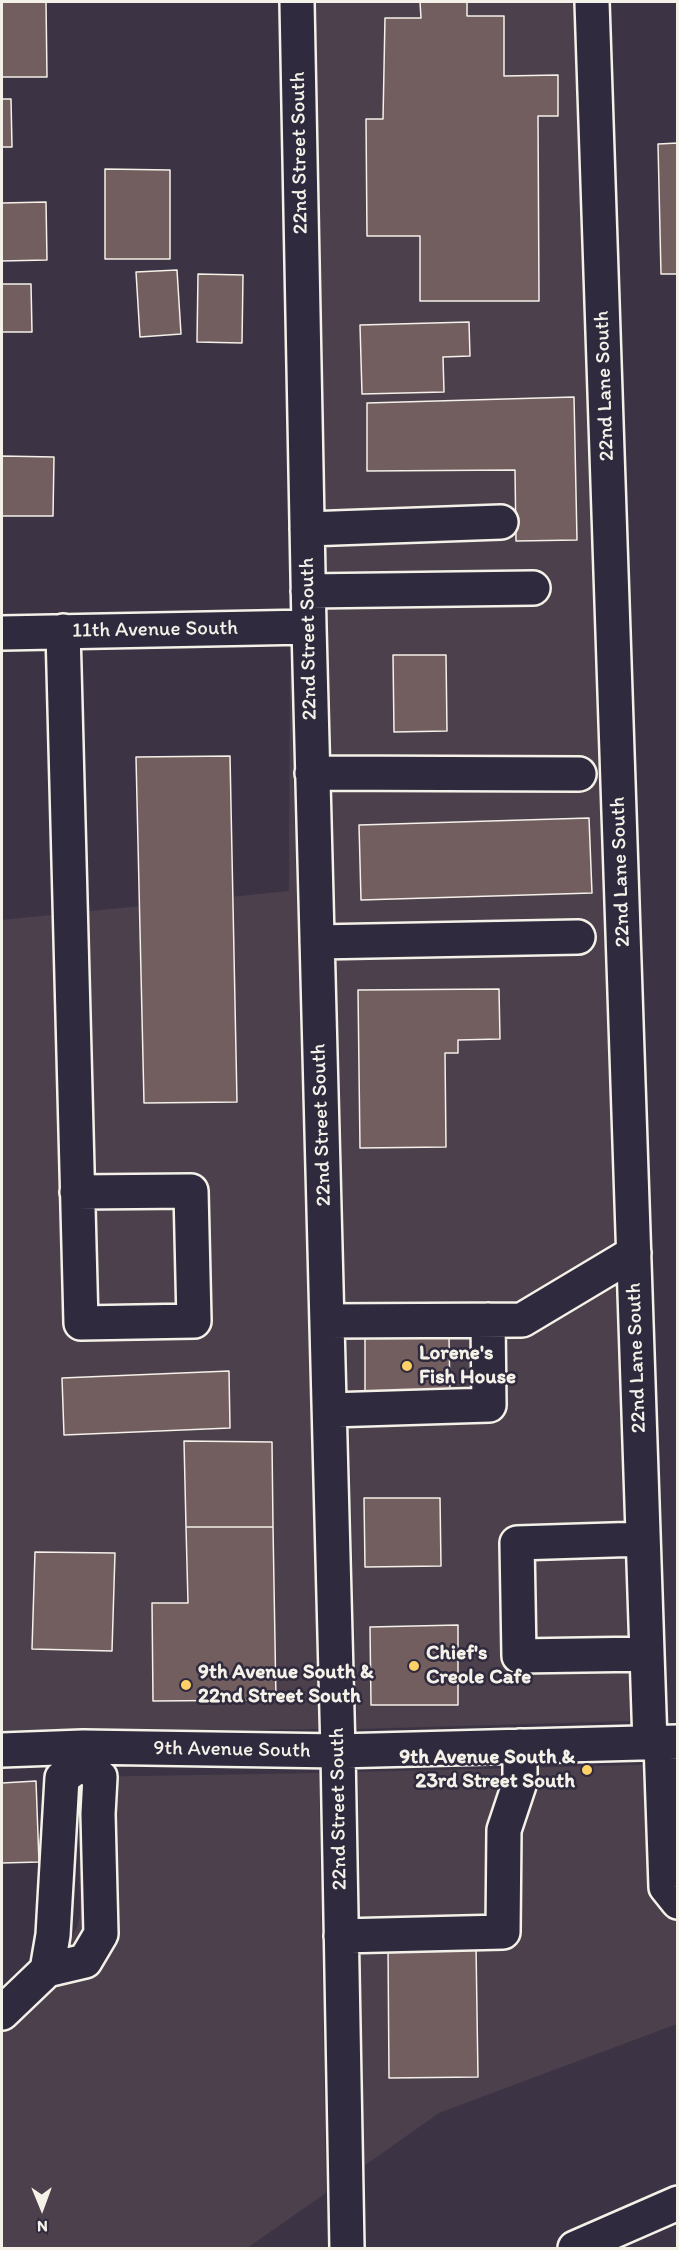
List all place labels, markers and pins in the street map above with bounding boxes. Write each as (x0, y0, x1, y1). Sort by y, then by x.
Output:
place label: Lorene's Fish House (419, 1341, 516, 1391)
marker: Lorene's Fish House (400, 1359, 414, 1373)
place label: Chief's Creole Cafe (426, 1641, 531, 1691)
marker: Chief's Creole Cafe (407, 1659, 421, 1673)
place label: 9th Avenue South & 22nd Street South (198, 1660, 374, 1710)
marker: 9th Avenue South & 22nd Street South (179, 1678, 193, 1692)
place label: 9th Avenue South & 23rd Street South (399, 1745, 575, 1795)
marker: 9th Avenue South & 23rd Street South (580, 1763, 594, 1777)

